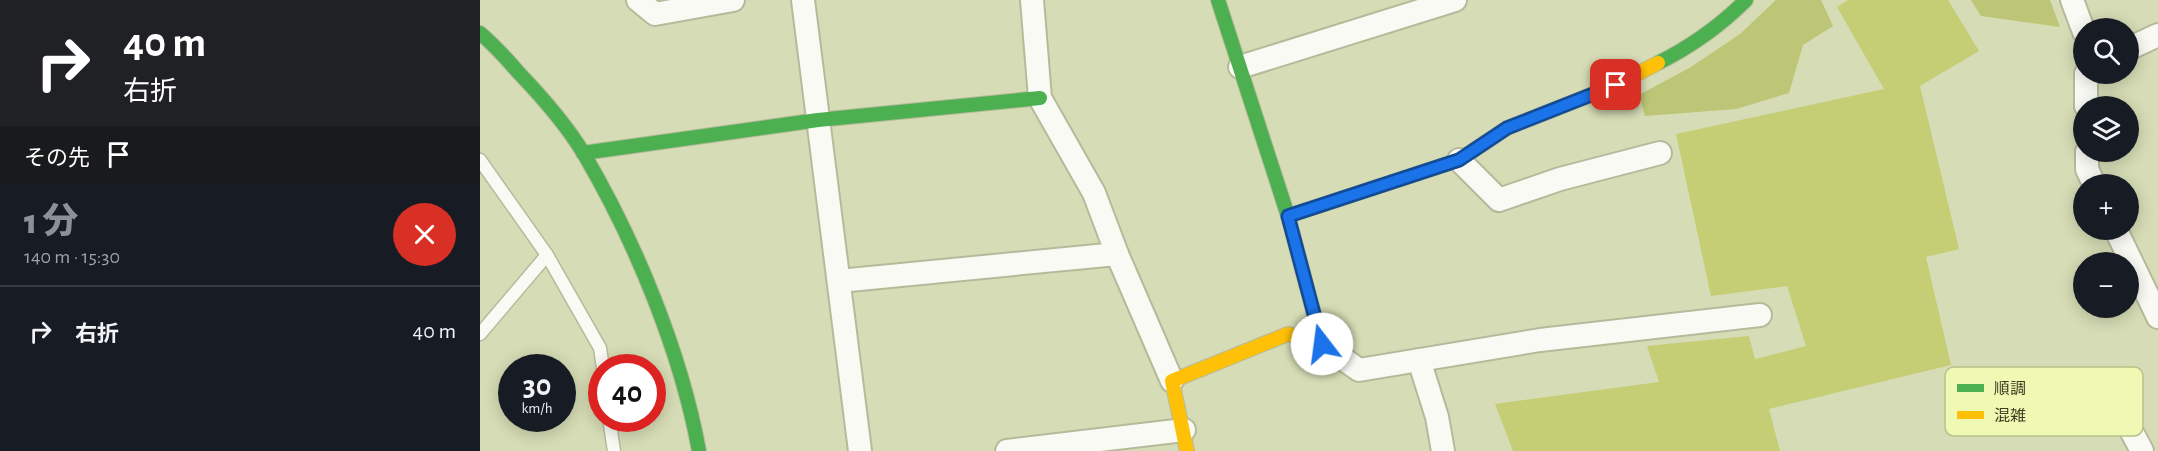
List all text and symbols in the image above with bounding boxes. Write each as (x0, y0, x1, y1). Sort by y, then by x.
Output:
map controls (2073, 18, 2139, 318)
button: search (2073, 18, 2139, 84)
text: 40 m (123, 22, 206, 64)
icon: right (24, 24, 102, 102)
pin (1590, 59, 1641, 110)
icon: arrive (1599, 68, 1632, 101)
text: 右折 (123, 78, 177, 105)
button: layers (2073, 96, 2139, 162)
icon: arrive (102, 138, 135, 171)
text: その先 (24, 147, 90, 169)
button: + (2073, 174, 2139, 240)
button: close (393, 203, 456, 266)
text: 1 分 (24, 204, 78, 240)
text: 140 m · 15:30 (24, 247, 120, 267)
button: − (2073, 252, 2139, 318)
position arrow (1290, 312, 1354, 376)
icon: right (24, 315, 57, 348)
text: 40 m (413, 320, 456, 342)
text: 右折 (75, 323, 119, 345)
speed limit sign: 40 (588, 354, 666, 432)
legend (1945, 367, 2143, 436)
text: 30 (523, 371, 551, 401)
text: 順調 (1994, 381, 2026, 397)
text: km/h (522, 401, 552, 416)
text: 混雑 (1994, 407, 2026, 424)

